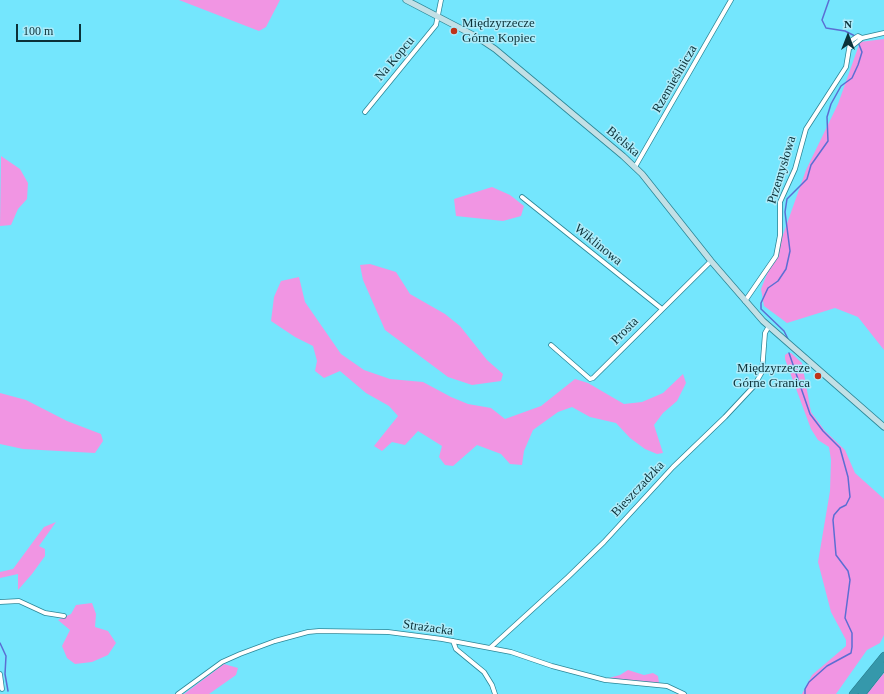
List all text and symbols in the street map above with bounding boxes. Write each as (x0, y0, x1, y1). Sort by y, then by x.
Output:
scale bar (18, 16, 83, 42)
place label: Międzyrzecze Górne Kopiec (462, 16, 535, 47)
north arrow (828, 16, 868, 56)
text: N (844, 18, 852, 30)
text: 100 m (23, 24, 53, 38)
marker: Międzyrzecze Górne Kopiec (449, 26, 459, 36)
street label: Na Kopcu (372, 34, 418, 84)
street label: Rzemieślnicza (649, 42, 701, 116)
street label: Bielska (603, 123, 643, 161)
street label: Przemysłowa (764, 134, 800, 206)
street label: Wiklinowa (571, 221, 625, 269)
street label: Prosta (608, 314, 642, 348)
place label: Międzyrzecze Górne Granica (733, 361, 810, 392)
marker: Międzyrzecze Górne Granica (813, 371, 823, 381)
street label: Bieszczadzka (608, 458, 668, 520)
street label: Strażacka (402, 617, 454, 639)

